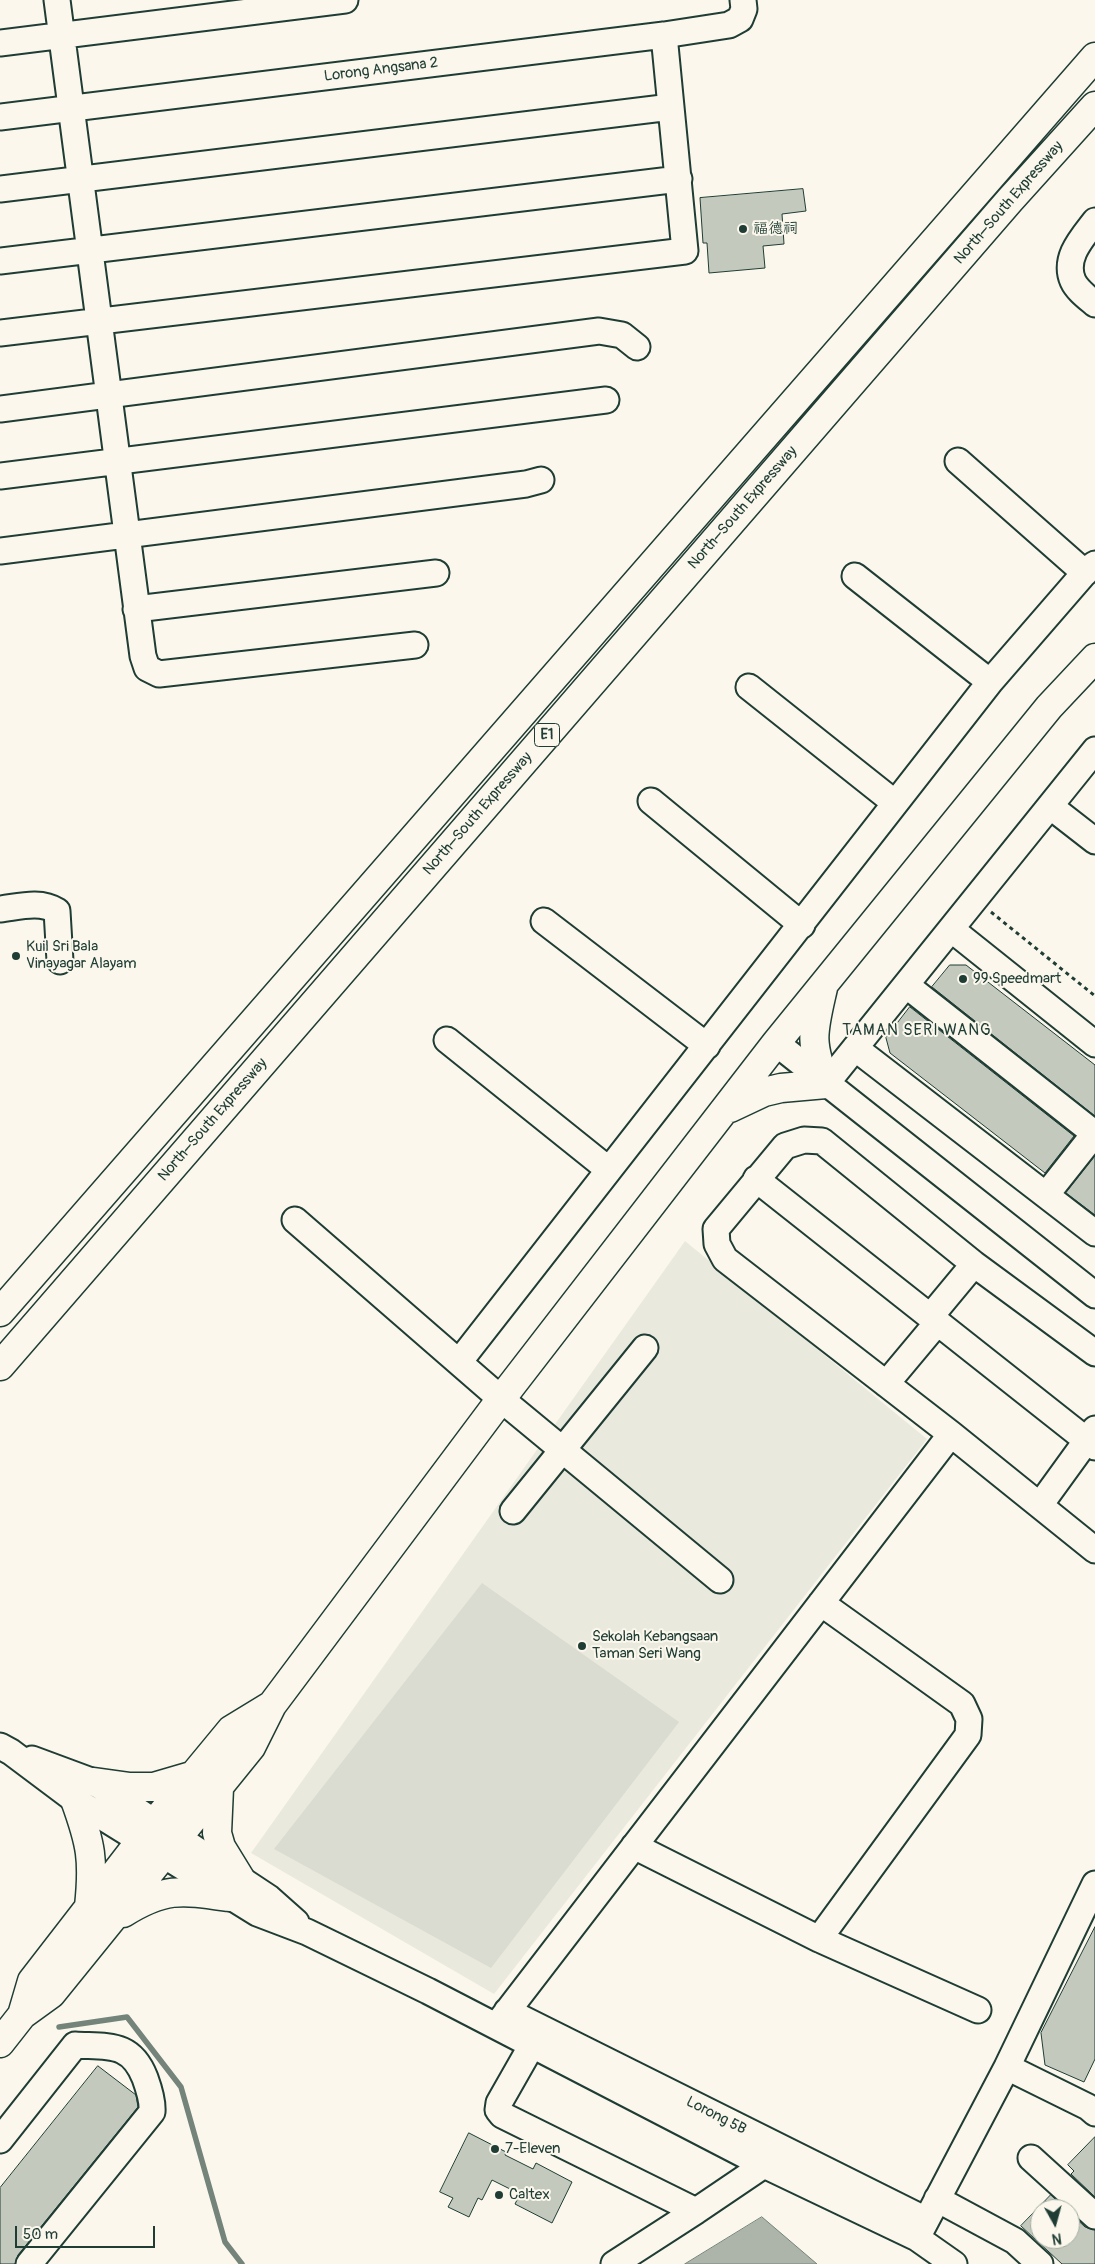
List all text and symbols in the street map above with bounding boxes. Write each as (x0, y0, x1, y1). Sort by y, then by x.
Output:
street label: Lorong Angsana 2 (323, 54, 439, 86)
street label: North–South Expressway (951, 138, 1067, 268)
place label: 福德祠 (753, 220, 798, 238)
marker: 福德祠 (737, 223, 749, 235)
street label: North–South Expressway (685, 443, 801, 573)
road number: E1 (534, 724, 560, 746)
street label: North–South Expressway (420, 749, 536, 879)
place label: Kuil Sri Bala Vinayagar Alayam (26, 938, 136, 973)
marker: Kuil Sri Bala Vinayagar Alayam (10, 950, 22, 962)
place label: 99 Speedmart (973, 970, 1061, 988)
marker: 99 Speedmart (957, 973, 969, 985)
district label: TAMAN SERI WANG (840, 1021, 994, 1041)
street label: North–South Expressway (155, 1055, 271, 1185)
place label: Sekolah Kebangsaan Taman Seri Wang (592, 1628, 718, 1663)
marker: Sekolah Kebangsaan Taman Seri Wang (576, 1640, 588, 1652)
street label: Lorong 5B (683, 2093, 749, 2139)
place label: 7-Eleven (505, 2140, 560, 2158)
marker: 7-Eleven (489, 2143, 501, 2155)
place label: Caltex (509, 2186, 550, 2204)
marker: Caltex (493, 2189, 505, 2201)
north arrow (1030, 2199, 1080, 2249)
scale bar (18, 2216, 158, 2248)
text: 50 m (23, 2225, 58, 2244)
text: N (1051, 2229, 1063, 2247)

